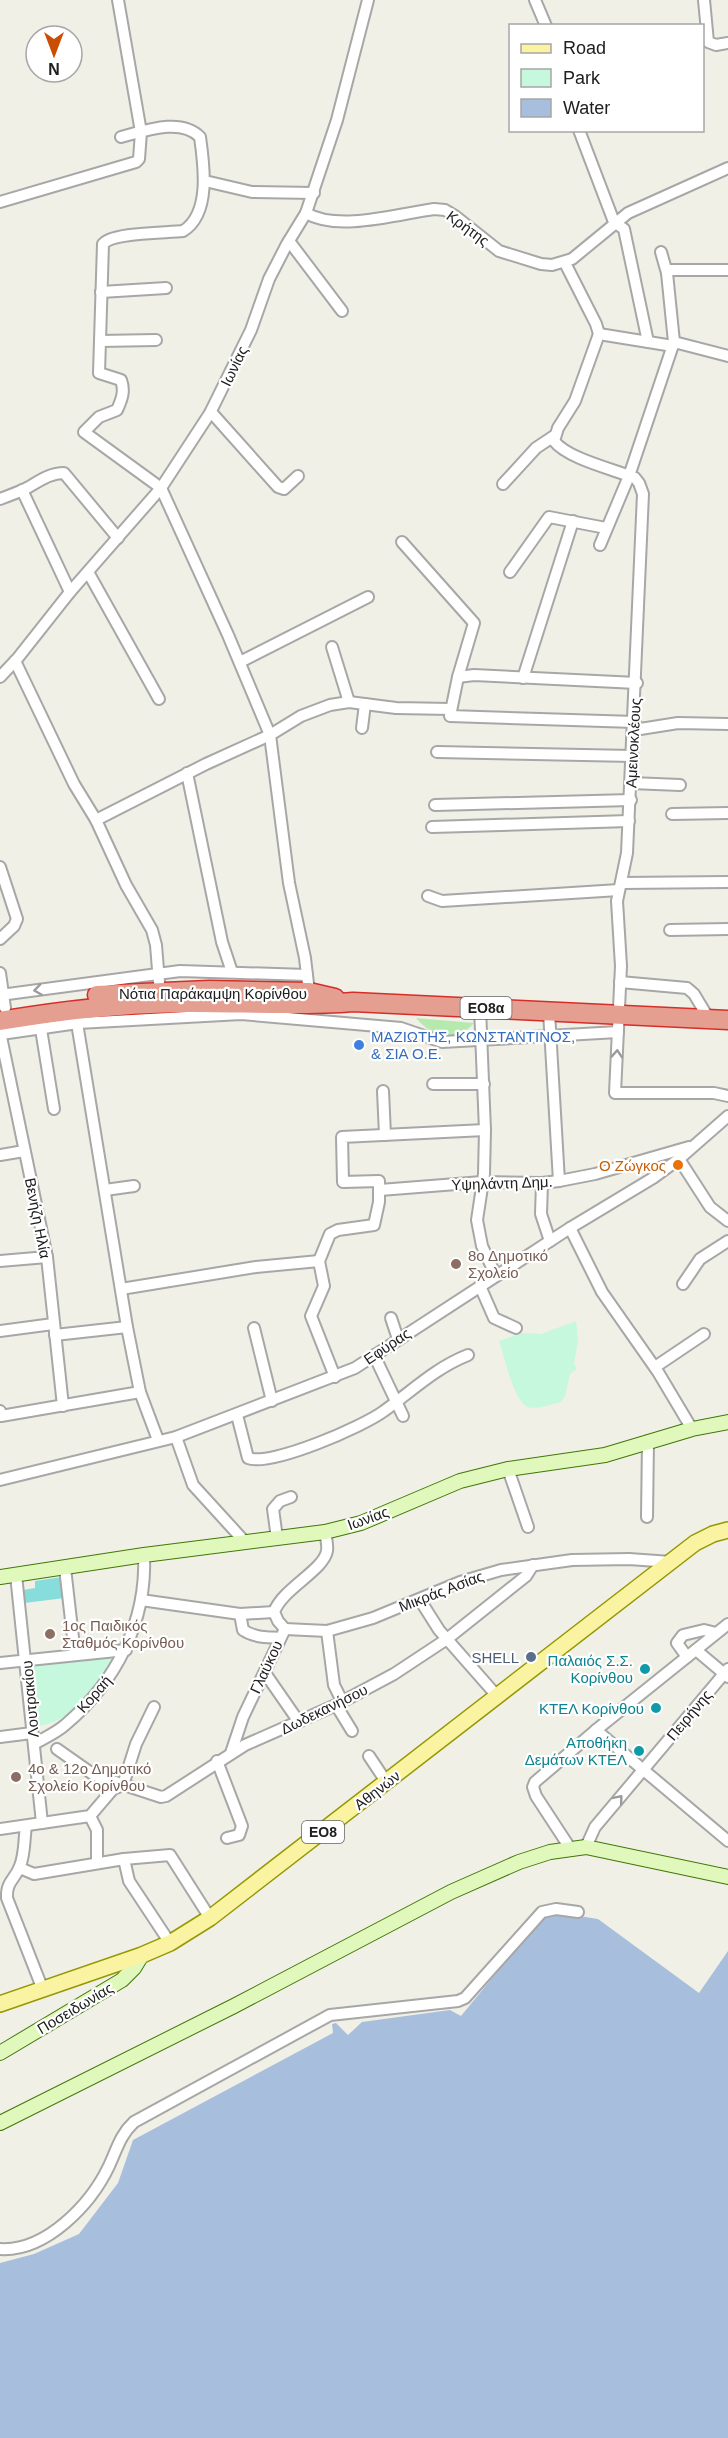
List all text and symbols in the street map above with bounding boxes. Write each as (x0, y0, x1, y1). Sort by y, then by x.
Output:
north arrow (24, 24, 84, 84)
legend (509, 24, 704, 132)
text: Road (563, 38, 606, 58)
text: N (48, 60, 60, 77)
text: Park (563, 68, 601, 88)
text: Water (563, 98, 610, 118)
street label: Κρήτης (443, 207, 493, 249)
street label: Ιωνίας (217, 343, 251, 389)
street label: Αμεινοκλέους (622, 698, 644, 788)
one-way arrow (34, 983, 43, 996)
street label: Νότια Παράκαμψη Κορίνθου (119, 985, 307, 1002)
road number: ΕΟ8α (460, 997, 512, 1019)
place label: ΜΑΖΙΩΤΗΣ, ΚΩΝΣΤΑΝΤΙΝΟΣ, & ΣΙΑ Ο.Ε. (371, 1028, 575, 1062)
marker: ΜΑΖΙΩΤΗΣ, ΚΩΝΣΤΑΝΤΙΝΟΣ, & ΣΙΑ Ο.Ε. (352, 1038, 366, 1052)
one-way arrow (610, 1049, 623, 1058)
place label: Ο Ζώγκος (599, 1157, 666, 1174)
marker: Ο Ζώγκος (671, 1158, 685, 1172)
street label: Υψηλάντη Δημ. (451, 1173, 553, 1193)
street label: Βενήζη Ηλία (22, 1176, 54, 1260)
place label: 8ο Δημοτικό Σχολείο (468, 1247, 548, 1281)
marker: 8ο Δημοτικό Σχολείο (449, 1257, 463, 1271)
street label: Εφύρας (361, 1324, 413, 1368)
street label: Ιωνίας (345, 1503, 391, 1533)
street label: Μικράς Ασίας (396, 1567, 486, 1615)
place label: 1ος Παιδικός Σταθμός Κορίνθου (62, 1617, 184, 1651)
marker: 1ος Παιδικός Σταθμός Κορίνθου (43, 1627, 57, 1641)
street label: Γλαύκου (246, 1638, 286, 1696)
place label: SHELL (471, 1649, 519, 1666)
marker: SHELL (524, 1650, 538, 1664)
place label: Παλαιός Σ.Σ. Κορίνθου (548, 1652, 633, 1686)
street label: Λουτρακίου (18, 1660, 42, 1738)
marker: Παλαιός Σ.Σ. Κορίνθου (638, 1662, 652, 1676)
street label: Κοραή (73, 1672, 115, 1716)
street label: Δωδεκανήσου (278, 1681, 370, 1737)
street label: Πειρήνης (663, 1686, 715, 1744)
place label: ΚΤΕΛ Κορίνθου (539, 1700, 644, 1717)
marker: ΚΤΕΛ Κορίνθου (649, 1701, 663, 1715)
place label: Αποθήκη Δεμάτων ΚΤΕΛ (525, 1734, 627, 1768)
marker: Αποθήκη Δεμάτων ΚΤΕΛ (632, 1744, 646, 1758)
place label: 4ο & 12ο Δημοτικό Σχολείο Κορίνθου (28, 1760, 151, 1794)
street label: Αθηνών (351, 1767, 403, 1813)
marker: 4ο & 12ο Δημοτικό Σχολείο Κορίνθου (9, 1770, 23, 1784)
one-way arrow (611, 1795, 622, 1806)
road number: ΕΟ8 (302, 1821, 344, 1843)
street label: Ποσειδωνίας (34, 1979, 116, 2037)

